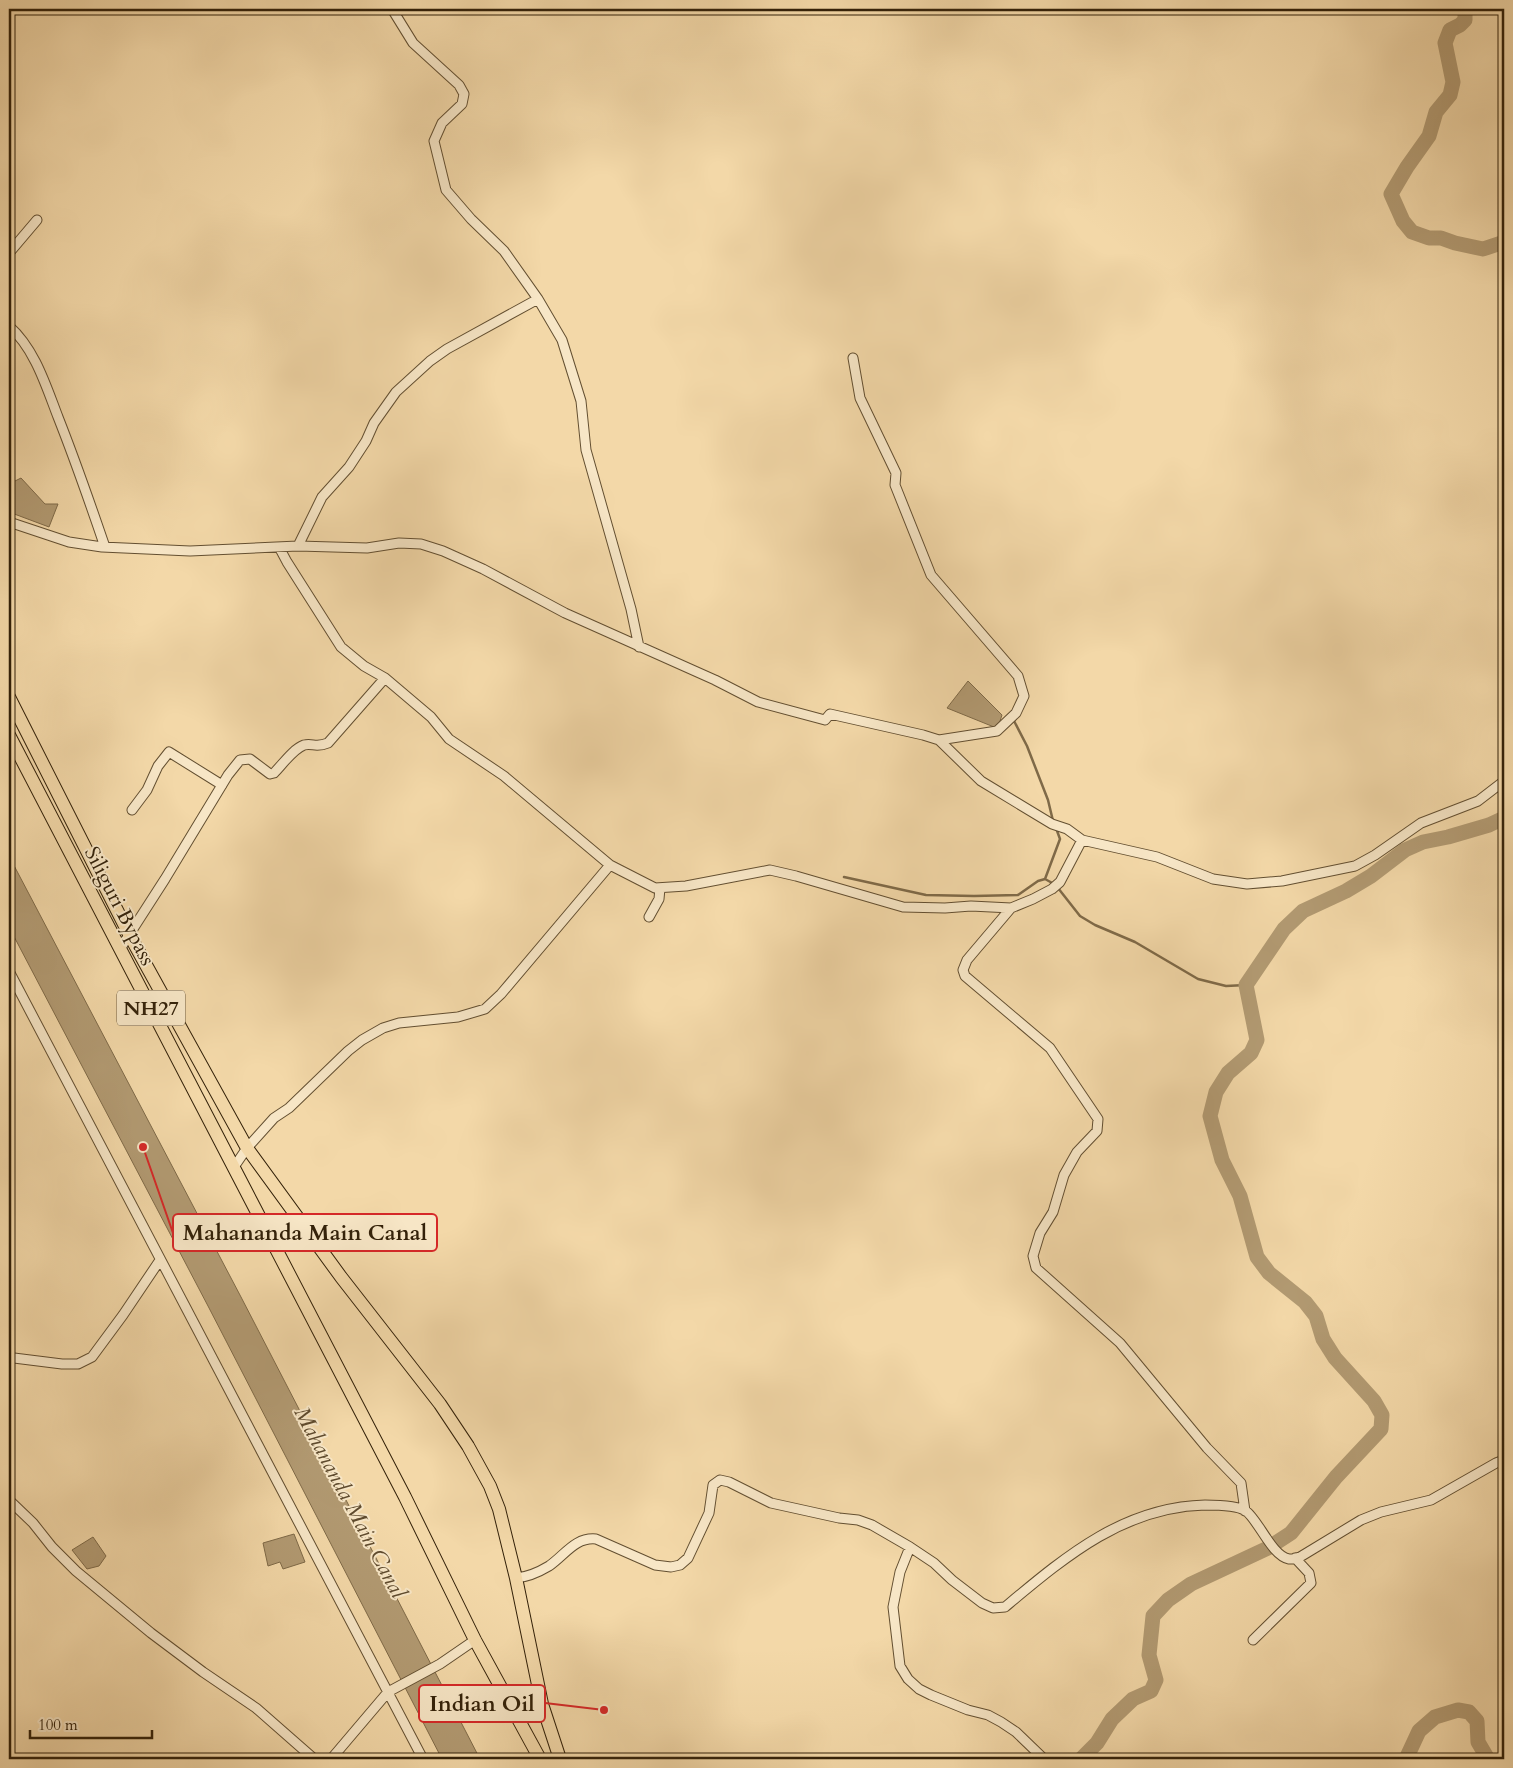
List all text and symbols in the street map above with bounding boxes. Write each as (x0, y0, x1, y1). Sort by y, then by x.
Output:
street label: Siliguri Bypass (77, 842, 162, 971)
road number: NH27 (117, 990, 185, 1026)
callout: Mahananda Main Canal (173, 1214, 437, 1251)
text: Mahananda Main Canal (183, 1218, 428, 1248)
water label: Mahananda Main Canal (287, 1401, 414, 1605)
callout: Indian Oil (419, 1685, 545, 1722)
text: Indian Oil (429, 1689, 535, 1719)
scale bar (30, 1708, 152, 1740)
text: 100 m (38, 1715, 78, 1735)

